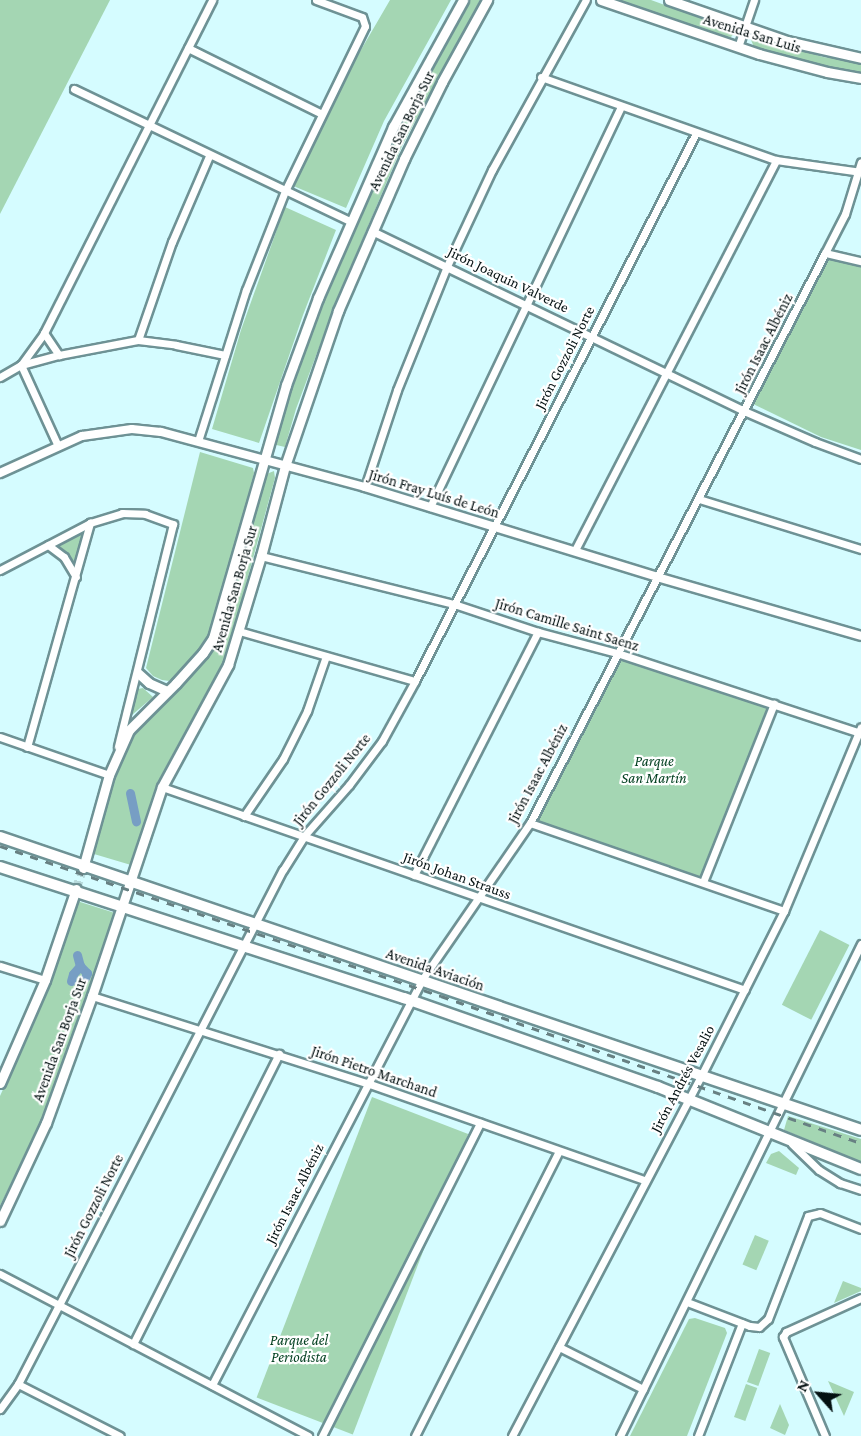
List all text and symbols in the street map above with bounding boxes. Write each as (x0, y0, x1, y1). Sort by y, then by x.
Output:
street label: Avenida San Luis (701, 11, 803, 57)
street label: Avenida San Borja Sur (365, 68, 439, 194)
street label: Jirón Joaquin Valverde (444, 243, 572, 317)
street label: Jirón Isaac Albéniz (731, 291, 797, 397)
street label: Jirón Gozzoli Norte (531, 303, 599, 413)
street label: Jirón Fray Luís de León (367, 466, 501, 522)
street label: Avenida San Borja Sur (208, 524, 262, 654)
street label: Jirón Camille Saint Saenz (493, 595, 641, 655)
street label: Jirón Isaac Albéniz (504, 721, 572, 827)
street label: Jirón Gozzoli Norte (289, 730, 375, 830)
park label: Parque San Martín (621, 752, 687, 787)
street label: Jirón Johan Strauss (401, 848, 513, 904)
street label: Avenida Aviación (383, 945, 487, 995)
street label: Avenida San Borja Sur (29, 975, 91, 1105)
street label: Jirón Andrés Vesalio (647, 1022, 719, 1136)
street label: Jirón Pietro Marchand (309, 1042, 439, 1102)
street label: Jirón Isaac Albéniz (262, 1141, 328, 1247)
street label: Jirón Gozzoli Norte (60, 1151, 128, 1261)
park label: Parque del Periodista (270, 1331, 328, 1366)
north arrow (789, 1364, 849, 1424)
text: N (792, 1377, 813, 1394)

